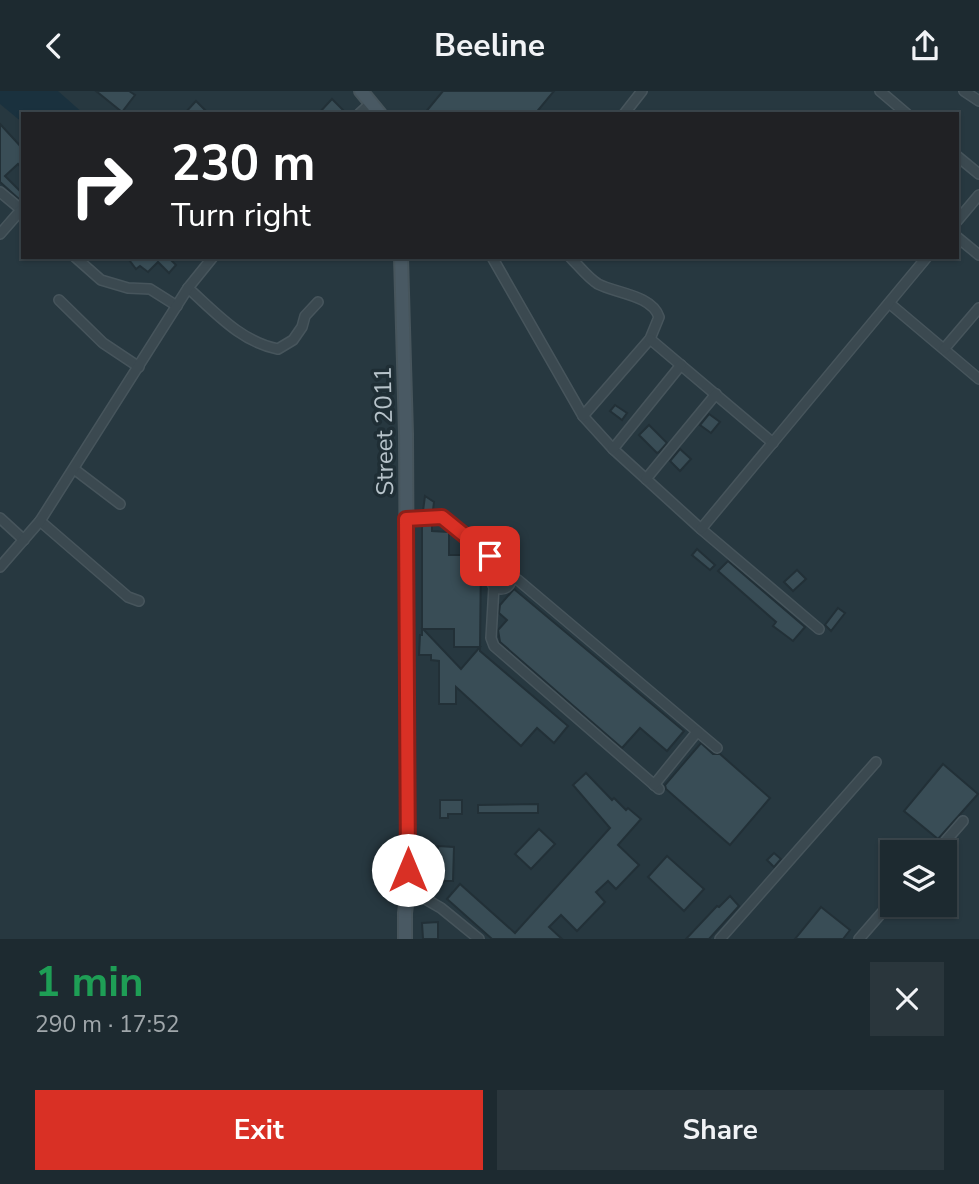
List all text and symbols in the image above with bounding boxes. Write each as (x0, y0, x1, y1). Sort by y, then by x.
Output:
text: Beeline (434, 24, 545, 67)
icon: back (35, 27, 73, 65)
icon: share (906, 27, 944, 65)
text: 230 m (171, 130, 315, 197)
icon: right (56, 140, 147, 231)
text: Turn right (171, 194, 311, 237)
street label: Street 2011 (367, 366, 401, 496)
pin (460, 526, 520, 586)
icon: arrive (471, 537, 509, 575)
position arrow (371, 833, 445, 907)
map controls (880, 840, 957, 917)
button: layers (880, 840, 957, 917)
text: 1 min (35, 954, 144, 1011)
button: close (870, 962, 944, 1036)
text: 290 m · 17:52 (35, 1009, 180, 1040)
button: Exit (35, 1090, 483, 1170)
button: Share (497, 1090, 944, 1170)

